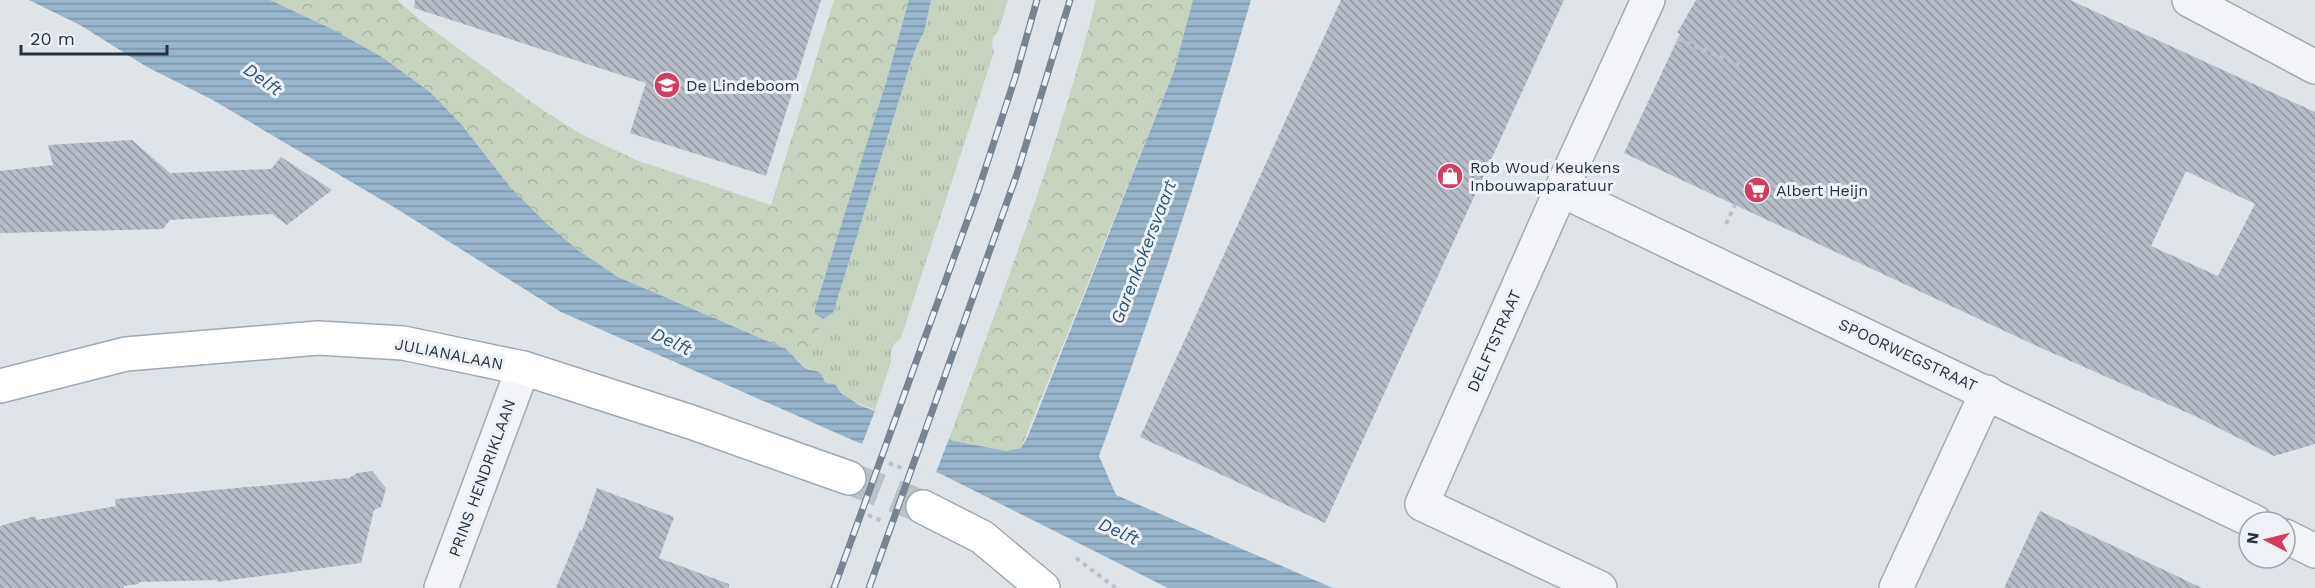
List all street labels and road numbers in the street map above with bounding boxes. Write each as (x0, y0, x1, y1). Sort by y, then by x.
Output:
street label: DELFTSTRAAT (1463, 287, 1525, 395)
street label: SPOORWEGSTRAAT (1836, 315, 1981, 396)
street label: JULIANALAAN (393, 334, 505, 374)
street label: PRINS HENDRIKLAAN (445, 397, 519, 559)

